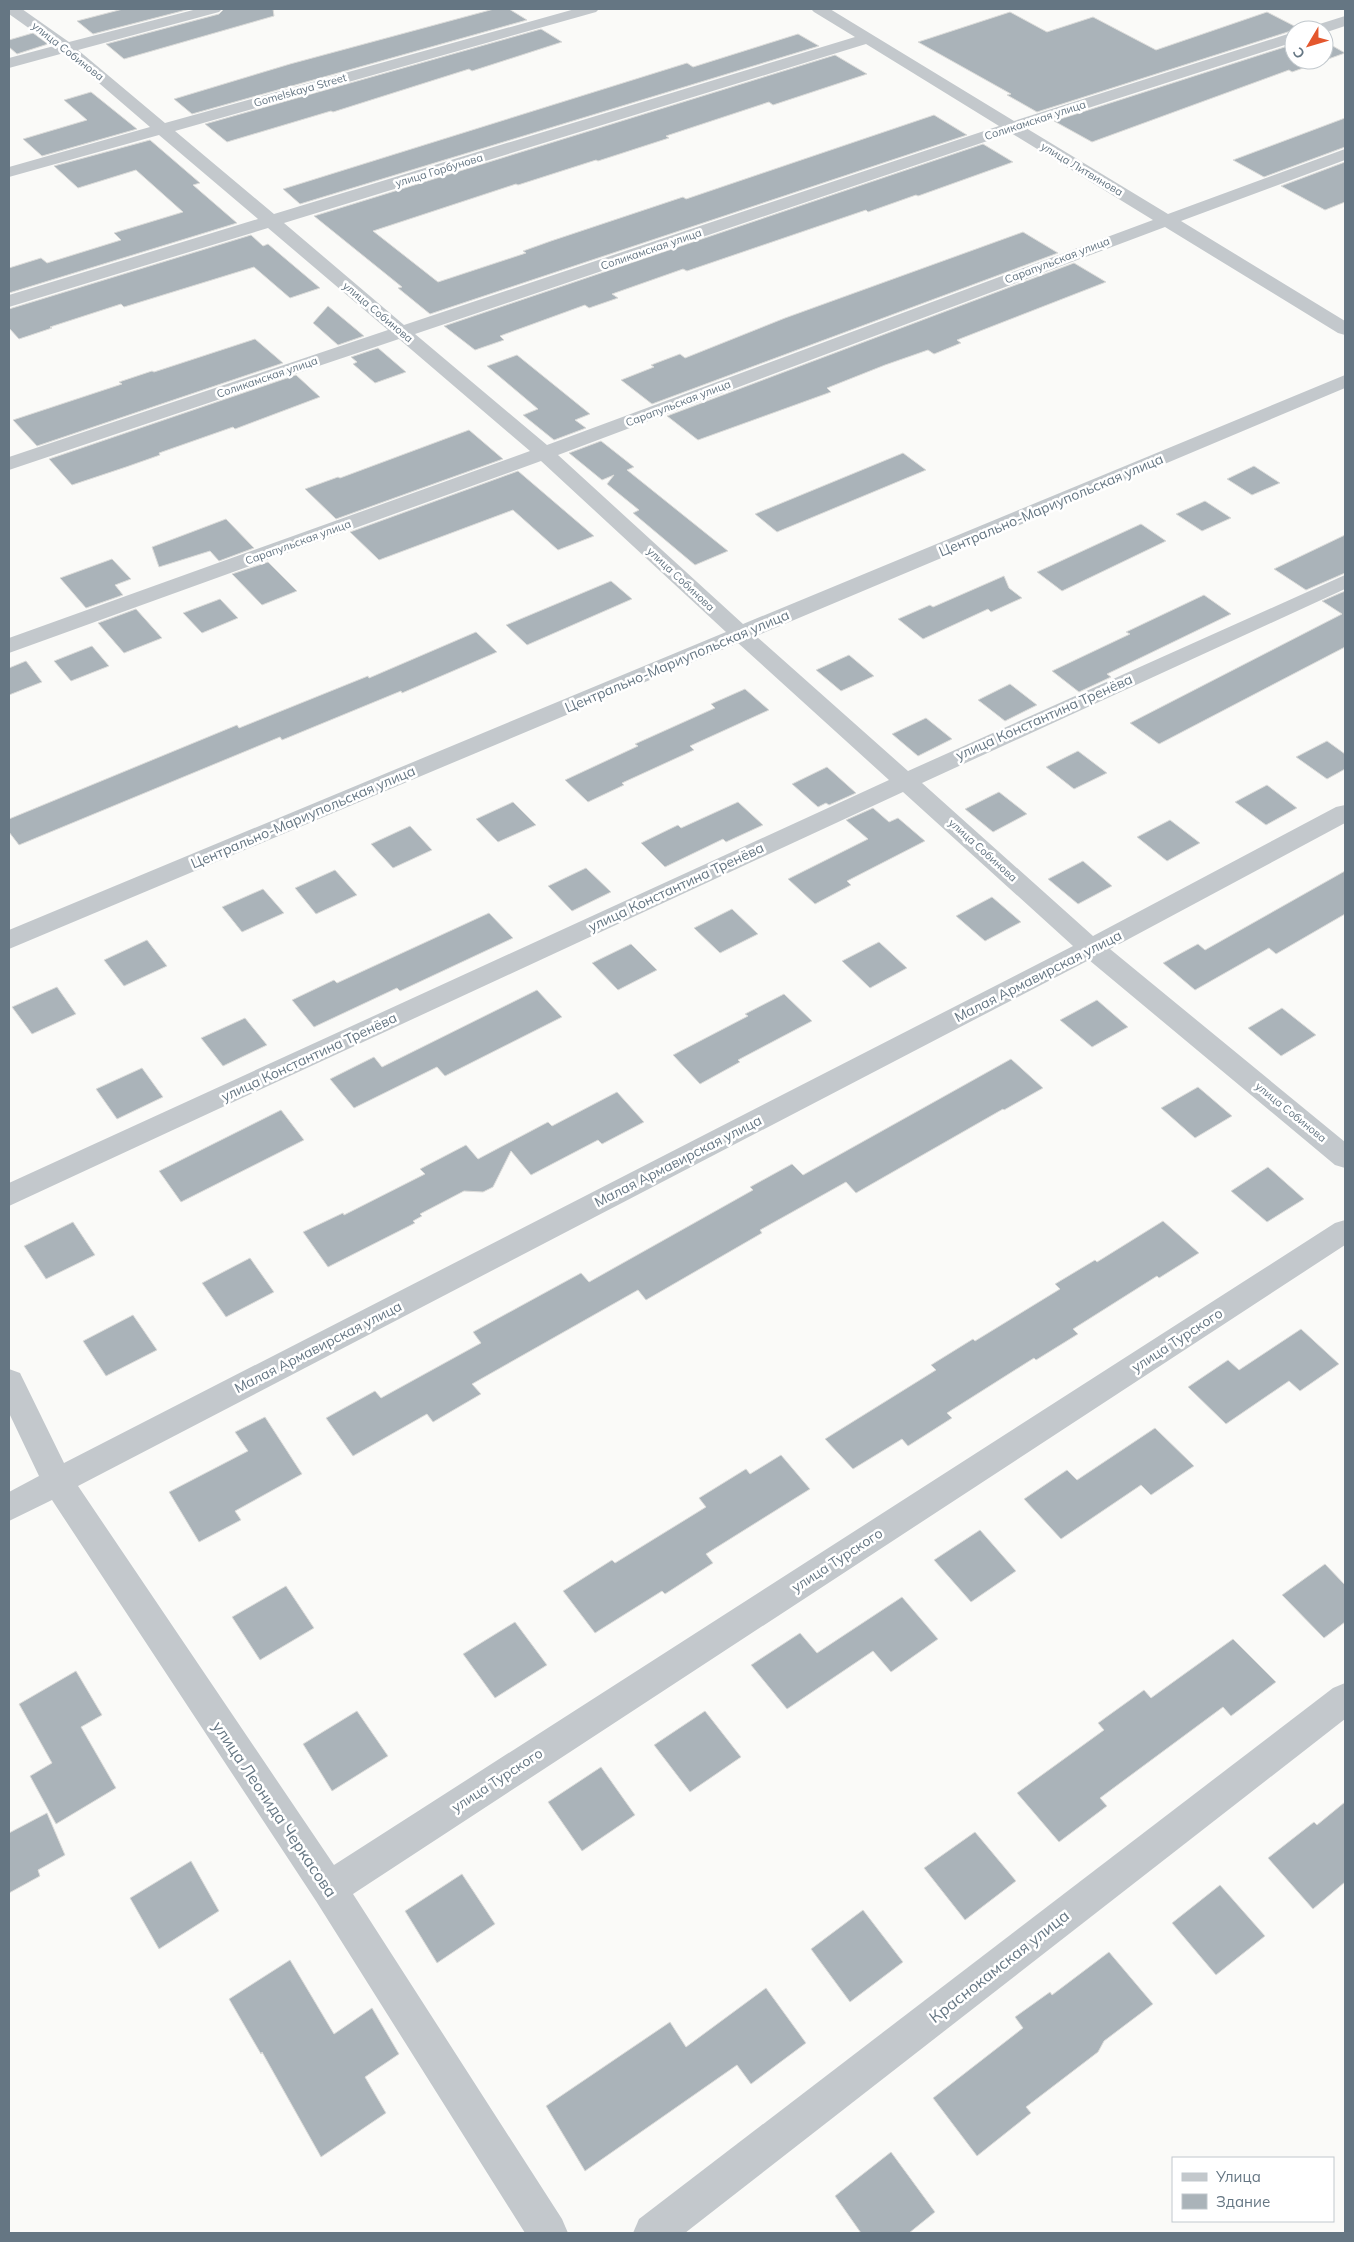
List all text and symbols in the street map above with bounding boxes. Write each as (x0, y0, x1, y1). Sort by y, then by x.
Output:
street label: улица Собинова (29, 19, 107, 83)
north arrow (1284, 20, 1334, 70)
text: С (1289, 44, 1309, 62)
street label: Gomelskaya Street (252, 70, 348, 110)
street label: Соликамская улица (982, 97, 1088, 143)
street label: улица Литвинова (1038, 139, 1126, 199)
street label: улица Горбунова (393, 150, 485, 190)
street label: Соликамская улица (599, 225, 703, 273)
street label: Сарапульская улица (1003, 234, 1111, 286)
street label: улица Собинова (340, 279, 416, 345)
street label: Соликамская улица (215, 353, 319, 401)
street label: Сарапульская улица (624, 377, 732, 429)
street label: Центрально-Мариупольская улица (936, 449, 1166, 561)
street label: Сарапульская улица (243, 516, 353, 568)
street label: улица Собинова (644, 544, 718, 614)
street label: Центрально-Мариупольская улица (562, 605, 792, 717)
street label: улица Константина Тренёва (953, 670, 1135, 764)
street label: Центрально-Мариупольская улица (188, 761, 418, 873)
street label: улица Собинова (946, 816, 1020, 884)
street label: улица Константина Тренёва (585, 838, 767, 936)
street label: Малая Армавирская улица (951, 926, 1125, 1026)
street label: улица Константина Тренёва (218, 1008, 400, 1106)
street label: улица Собинова (1253, 1079, 1329, 1145)
street label: Малая Армавирская улица (591, 1111, 765, 1211)
street label: Малая Армавирская улица (231, 1297, 405, 1397)
street label: улица Турского (1128, 1304, 1226, 1376)
street label: улица Турского (788, 1524, 886, 1596)
street label: улица Леонида Черкасова (209, 1717, 341, 1901)
street label: улица Турского (448, 1744, 546, 1816)
street label: Краснокамская улица (925, 1905, 1073, 2027)
legend (1172, 2157, 1334, 2222)
text: Улица (1215, 2167, 1261, 2186)
text: Здание (1216, 2192, 1270, 2211)

